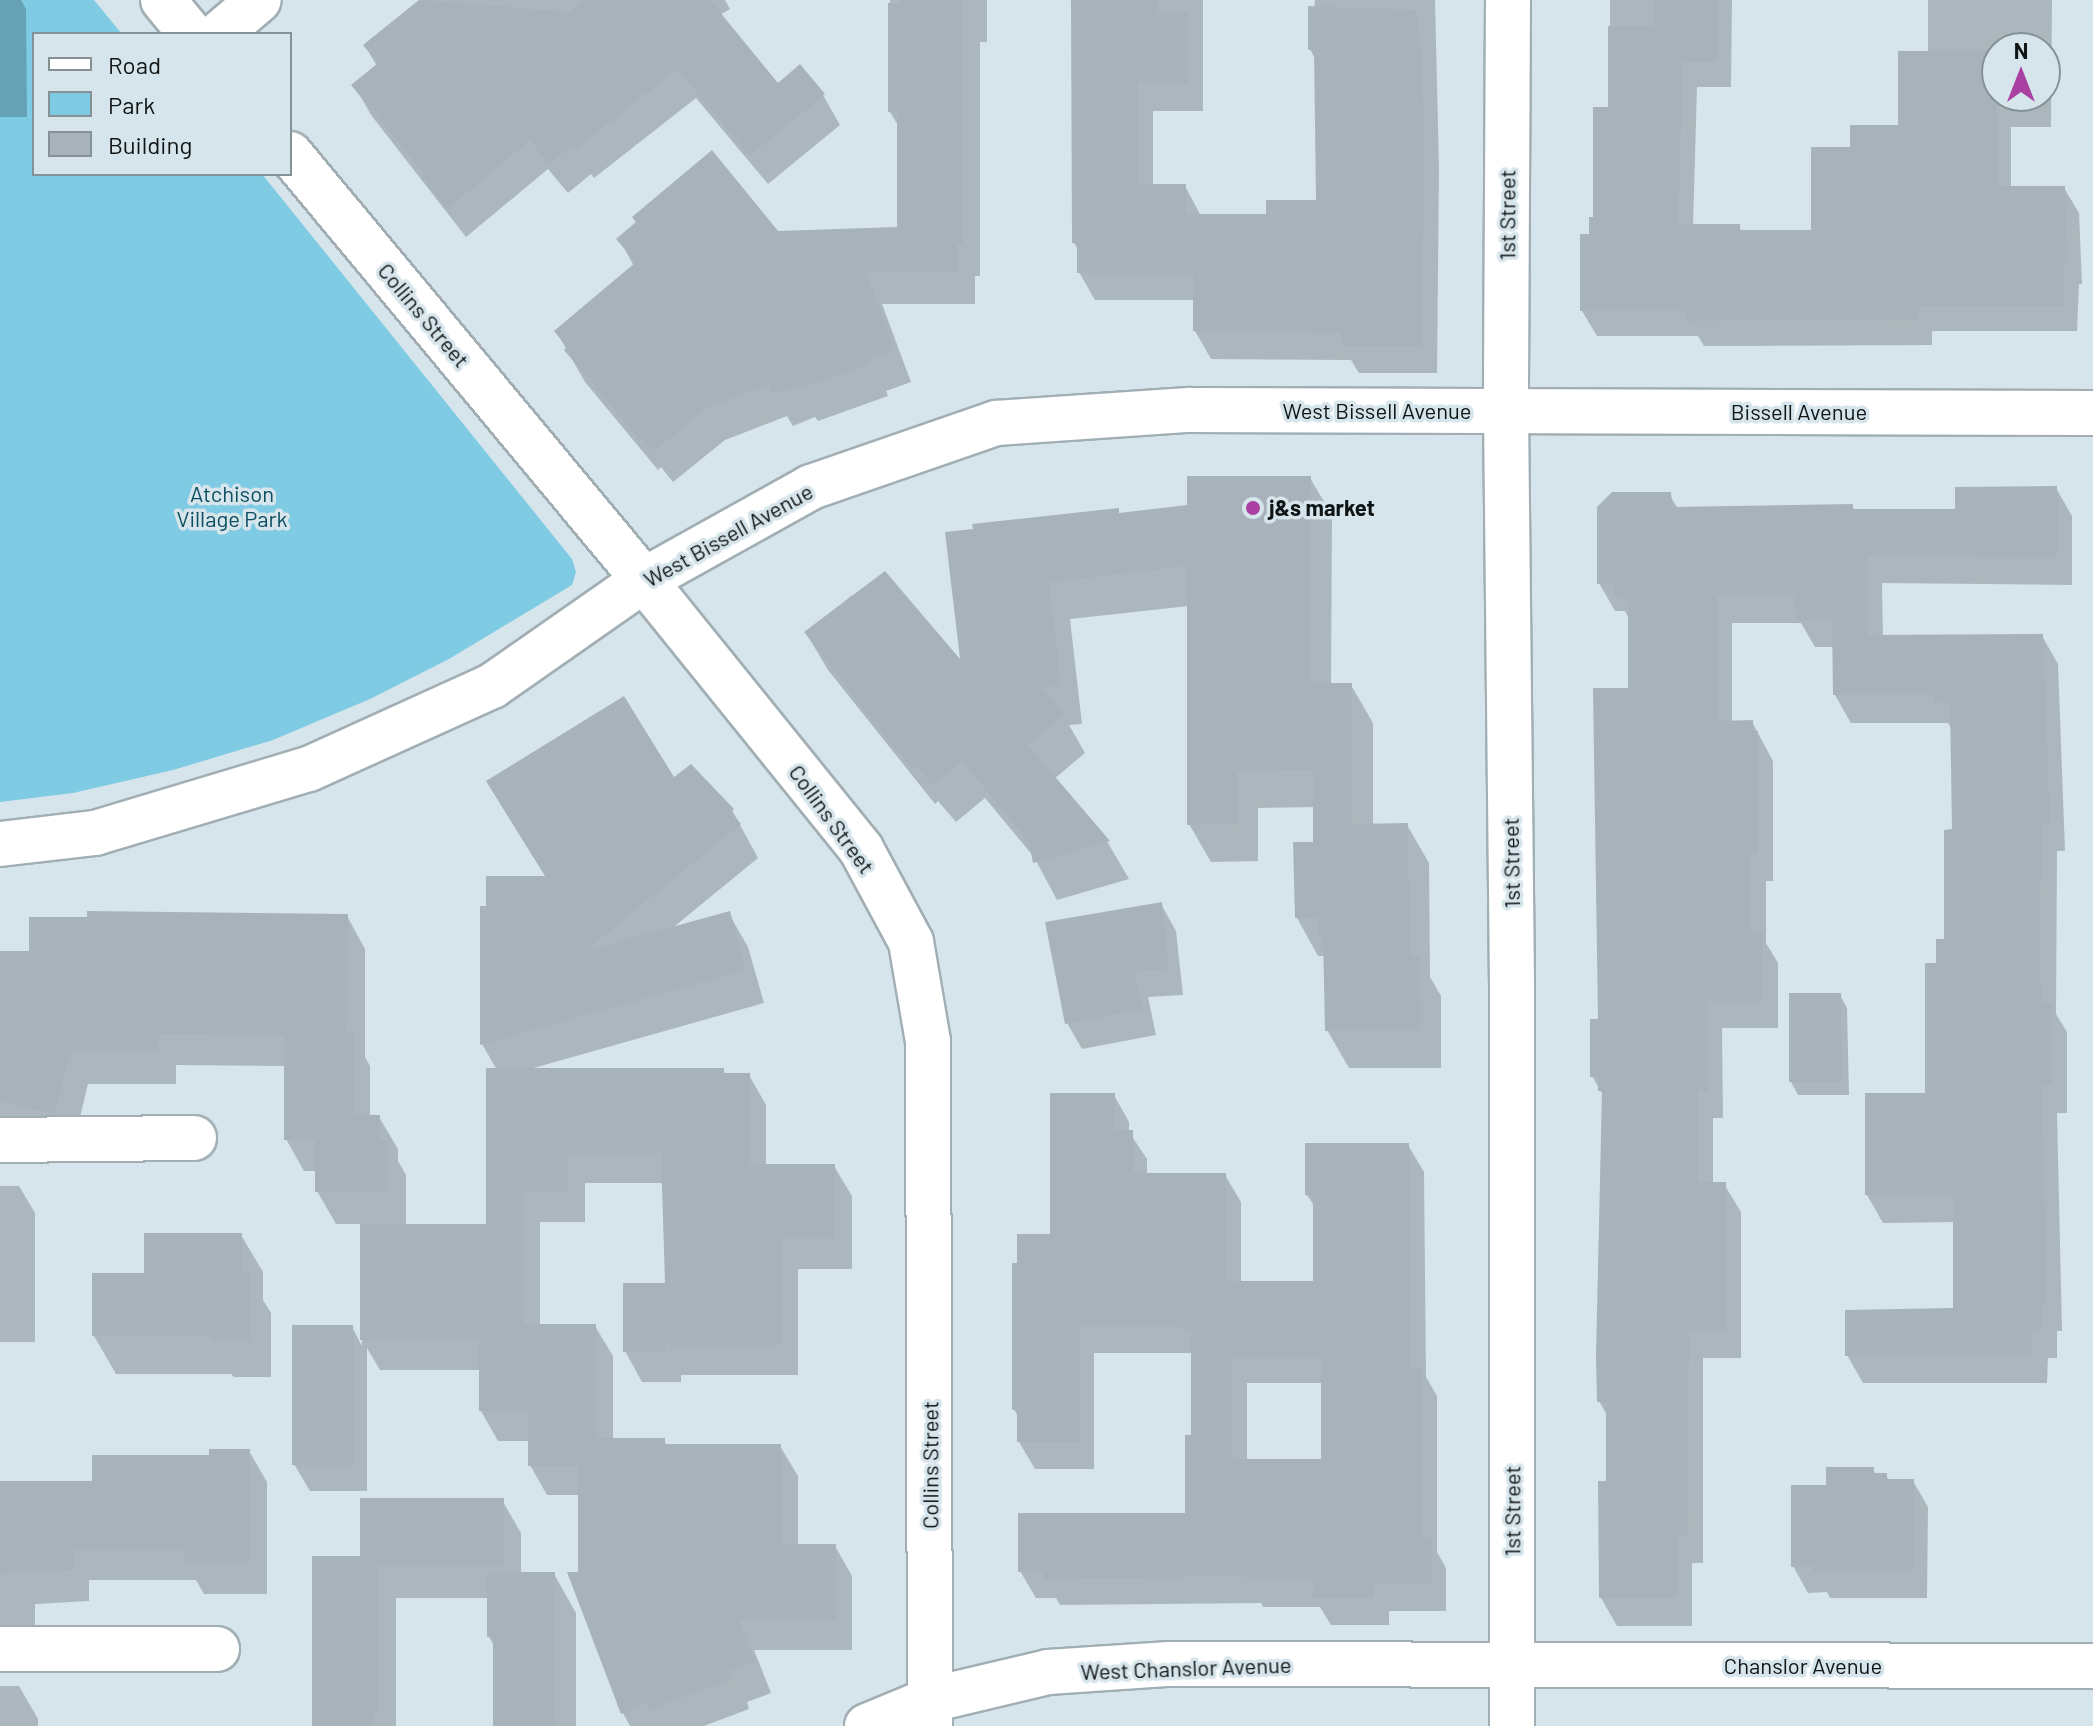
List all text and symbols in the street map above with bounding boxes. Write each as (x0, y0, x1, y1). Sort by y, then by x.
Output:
legend (32, 32, 292, 176)
north arrow (1981, 32, 2061, 112)
text: N (2014, 37, 2028, 63)
text: Road (108, 50, 161, 79)
text: Park (108, 90, 155, 119)
text: Building (108, 130, 192, 159)
street label: 1st Street (1494, 170, 1520, 260)
street label: Collins Street (373, 258, 475, 372)
street label: West Bissell Avenue (1282, 398, 1472, 424)
street label: Bissell Avenue (1731, 399, 1867, 425)
street label: West Bissell Avenue (639, 478, 817, 592)
park label: Atchison Village Park (176, 480, 288, 532)
place label: j&s market (1269, 495, 1375, 521)
marker: j&s market (1244, 499, 1262, 517)
street label: Collins Street (784, 759, 880, 879)
street label: 1st Street (1497, 817, 1525, 909)
street label: Collins Street (917, 1401, 943, 1529)
street label: 1st Street (1499, 1466, 1525, 1556)
street label: West Chanslor Avenue (1080, 1651, 1292, 1685)
street label: Chanslor Avenue (1724, 1653, 1882, 1679)

